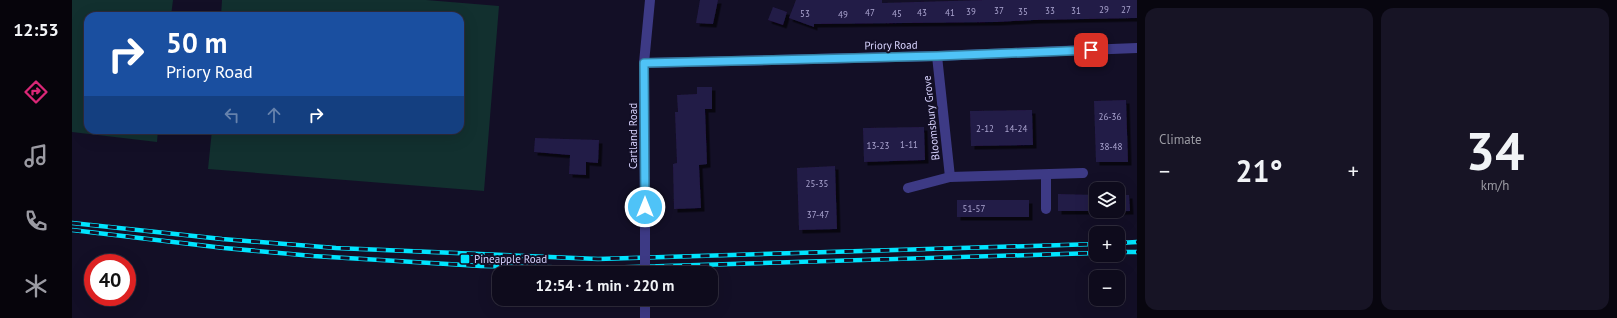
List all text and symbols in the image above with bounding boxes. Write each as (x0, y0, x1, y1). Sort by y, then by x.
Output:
house number: 29 (1099, 4, 1109, 15)
house number: 27 (1121, 4, 1131, 15)
house number: 37 (994, 5, 1004, 16)
house number: 33 (1045, 5, 1055, 16)
house number: 31 (1071, 5, 1081, 16)
house number: 39 (966, 6, 976, 17)
house number: 35 (1018, 6, 1028, 17)
house number: 47 (865, 7, 875, 18)
house number: 43 (917, 7, 927, 18)
house number: 41 (945, 7, 955, 18)
house number: 53 (800, 8, 810, 19)
house number: 45 (892, 8, 902, 19)
house number: 49 (838, 9, 848, 20)
text: 12:53 (13, 18, 59, 41)
text: 50 m (166, 24, 227, 61)
icon: right (100, 28, 152, 80)
pin (1074, 33, 1108, 67)
street label: Priory Road (864, 38, 918, 52)
icon: arrive (1080, 39, 1102, 61)
text: Priory Road (166, 60, 253, 83)
street label: Bloomsbury Grove (920, 74, 942, 161)
icon: directions (22, 78, 50, 106)
street label: Cartland Road (626, 103, 640, 169)
icon: left (221, 104, 243, 126)
icon: ahead (263, 104, 285, 126)
icon: right (305, 104, 327, 126)
house number: 26-36 (1099, 111, 1122, 122)
text: 34 (1466, 117, 1524, 184)
house number: 2-12 (976, 123, 994, 134)
house number: 14-24 (1005, 123, 1028, 134)
text: Climate (1159, 131, 1202, 148)
house number: 1-11 (900, 139, 918, 150)
house number: 13-23 (867, 140, 890, 151)
house number: 38-48 (1100, 141, 1123, 152)
icon: music (22, 142, 50, 170)
text: 21° (1235, 151, 1283, 190)
text: − (1159, 157, 1170, 185)
text: + (1348, 157, 1359, 185)
text: km/h (1481, 177, 1509, 194)
house number: 25-35 (806, 178, 829, 189)
map controls (1089, 182, 1125, 306)
button: layers (1089, 182, 1125, 218)
position arrow (624, 186, 666, 228)
house number: 51-57 (963, 203, 986, 214)
icon: phone (22, 207, 50, 235)
house number: 37-47 (807, 209, 829, 220)
button: + (1089, 226, 1125, 262)
place label: Pineapple Road (474, 252, 547, 266)
marker: Pineapple Road (459, 253, 471, 265)
speed limit sign: 40 (84, 254, 136, 306)
button: − (1089, 270, 1125, 306)
icon: climate (22, 272, 50, 300)
text: 12:54 · 1 min · 220 m (536, 276, 674, 295)

